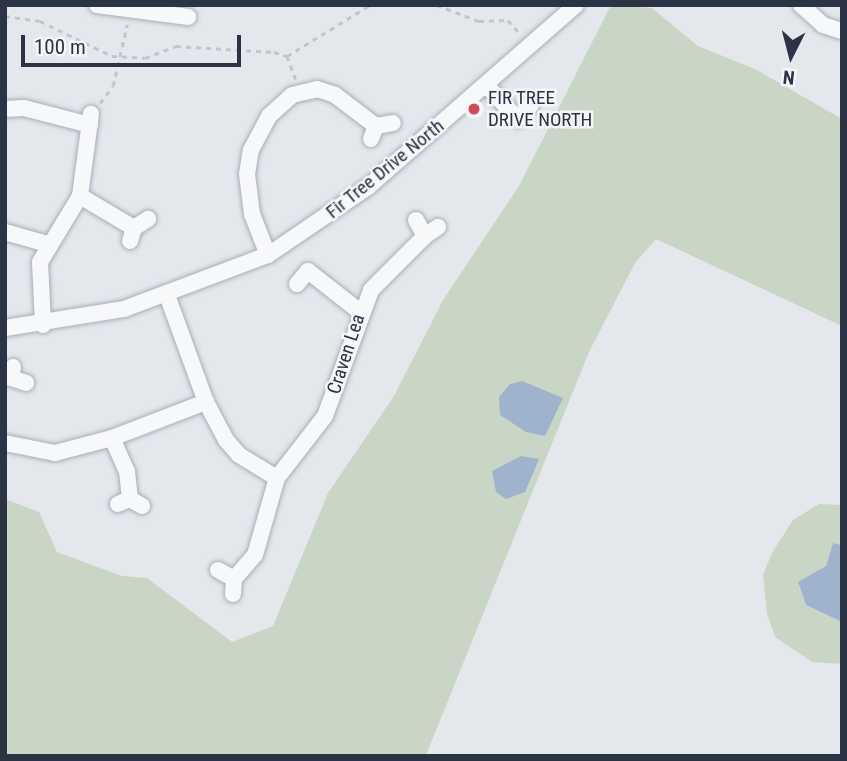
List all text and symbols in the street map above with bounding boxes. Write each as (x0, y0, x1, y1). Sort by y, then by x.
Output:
scale bar (24, 21, 245, 65)
north arrow (756, 21, 826, 91)
text: 100 m (34, 35, 86, 59)
text: N (782, 65, 796, 89)
place label: FIR TREE DRIVE NORTH (488, 87, 592, 131)
marker: FIR TREE DRIVE NORTH (466, 101, 482, 117)
street label: Fir Tree Drive North (321, 114, 449, 224)
street label: Craven Lea (322, 311, 370, 397)

